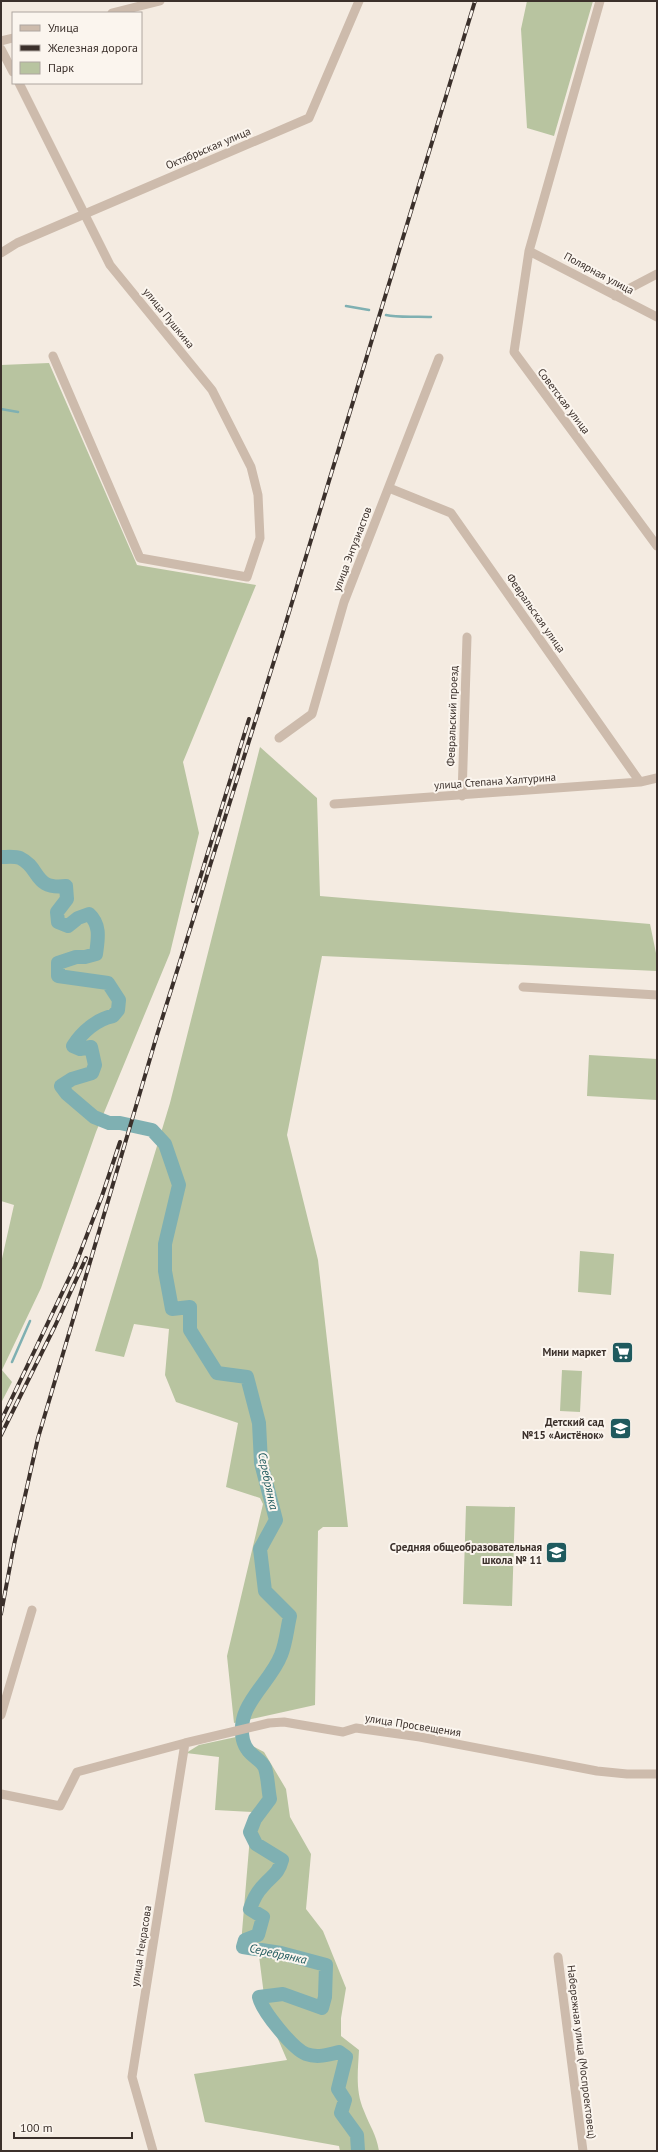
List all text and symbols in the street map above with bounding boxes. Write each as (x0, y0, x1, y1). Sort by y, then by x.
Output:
legend (12, 12, 142, 84)
text: Улица (48, 20, 79, 35)
text: Железная дорога (47, 40, 138, 55)
text: Парк (48, 60, 74, 75)
street label: Октябрьская улица (163, 124, 253, 172)
street label: Полярная улица (562, 249, 636, 297)
street label: улица Пушкина (140, 285, 198, 351)
street label: Советская улица (535, 365, 593, 437)
street label: улица Энтузиастов (329, 505, 375, 593)
street label: Февральская улица (503, 571, 569, 655)
street label: Февральский проезд (443, 665, 461, 767)
street label: улица Степана Халтурина (433, 770, 557, 792)
supermarket icon: Мини маркет (609, 1339, 635, 1365)
place label: Мини маркет (542, 1345, 606, 1359)
place label: Детский сад №15 «Аистёнок» (522, 1415, 605, 1442)
school or university icon: Детский сад №15 «Аистёнок» (607, 1415, 633, 1441)
water label: Серебрянка (255, 1451, 282, 1511)
place label: Средняя общеобразовательная школа № 11 (390, 1540, 542, 1567)
school or university icon: Средняя общеобразовательная школа № 11 (544, 1540, 570, 1566)
street label: улица Просвещения (364, 1710, 462, 1740)
street label: улица Некрасова (128, 1904, 154, 1988)
water label: Серебрянка (248, 1940, 308, 1967)
street label: Набережная улица (Моспроектовец) (564, 1964, 600, 2140)
scale bar (14, 2114, 132, 2140)
text: 100 m (20, 2120, 53, 2135)

